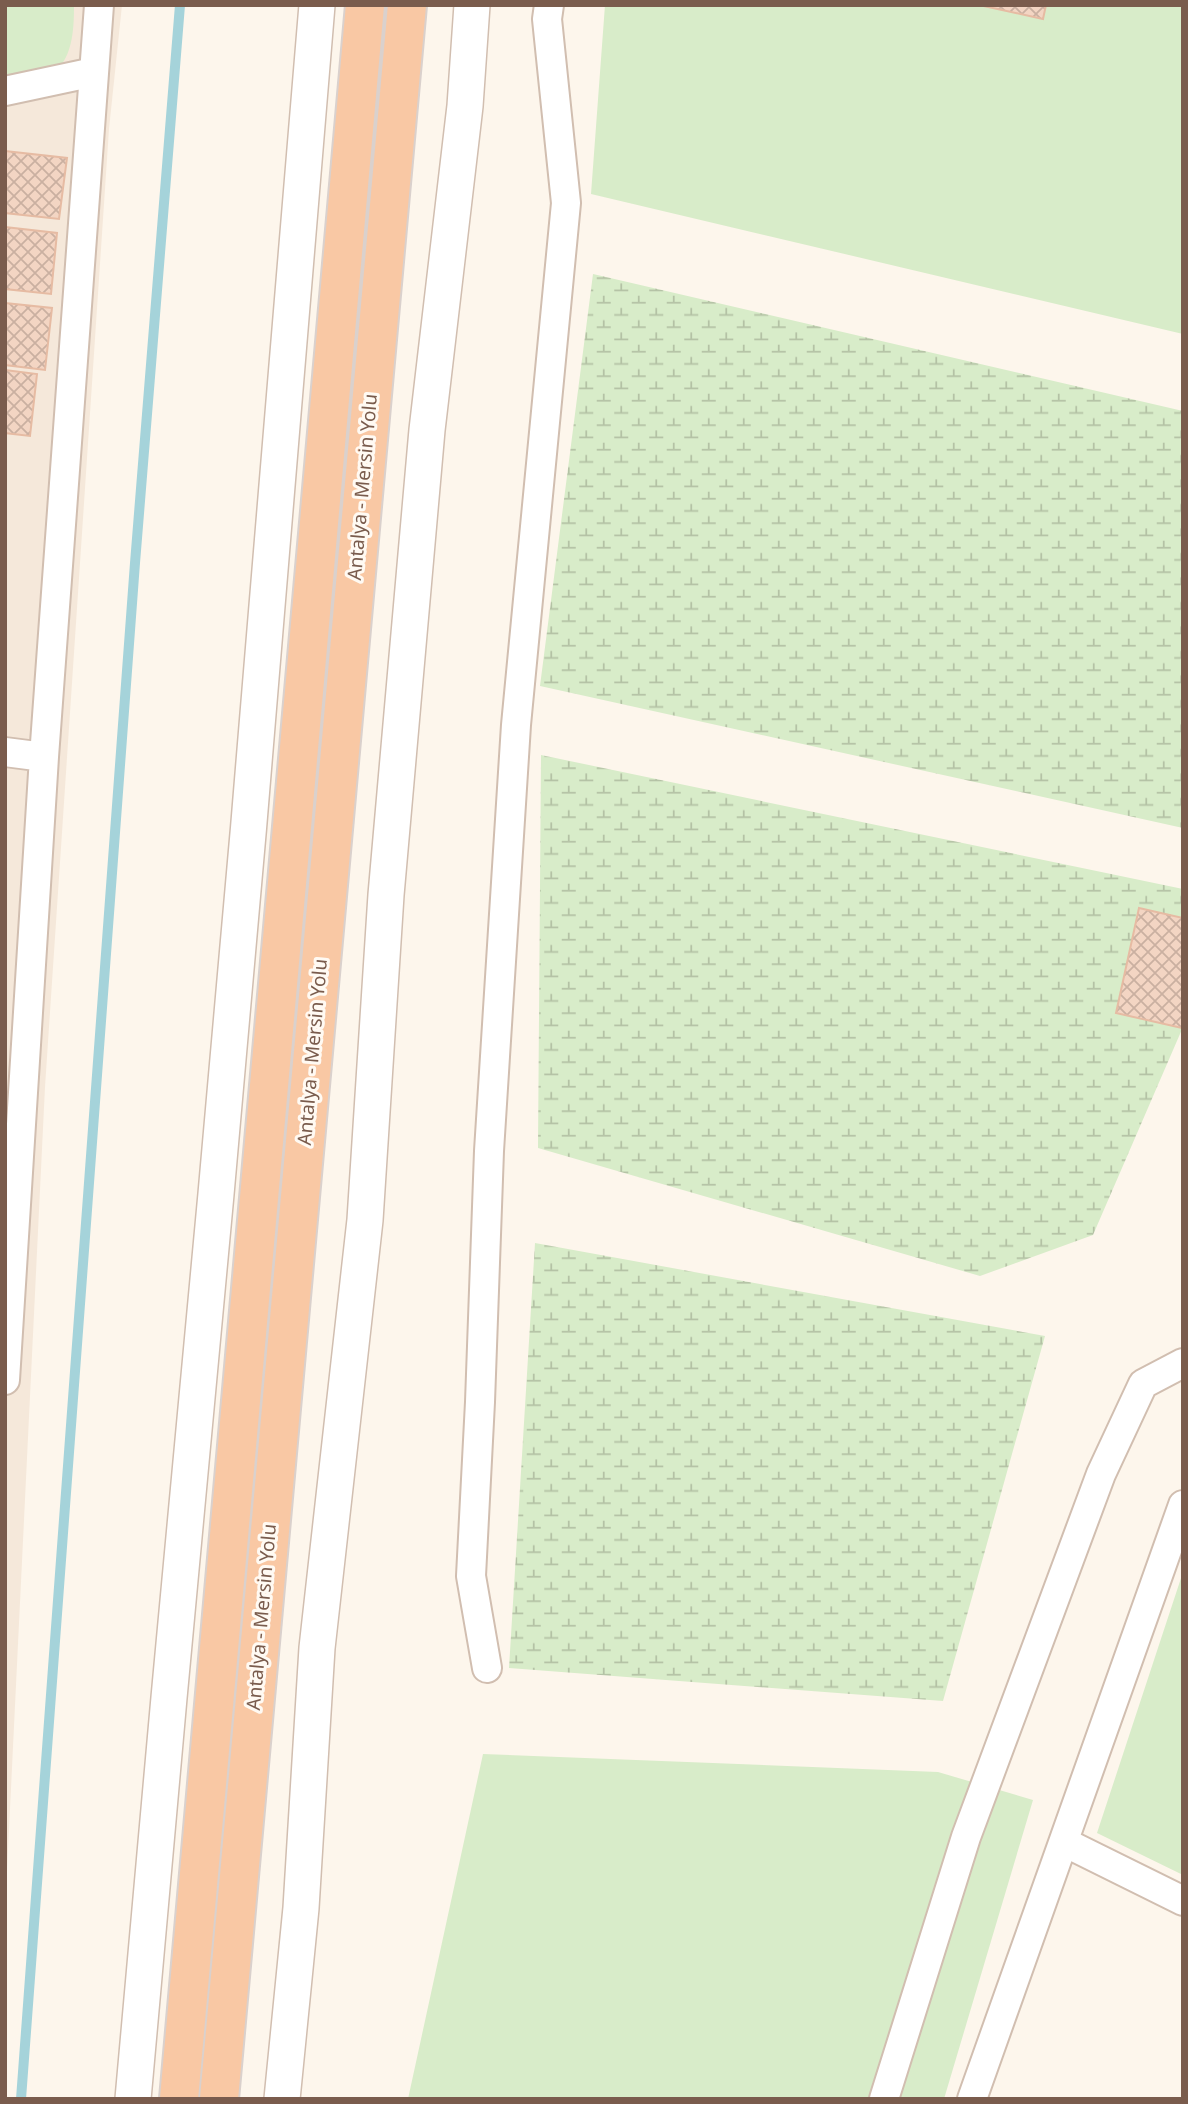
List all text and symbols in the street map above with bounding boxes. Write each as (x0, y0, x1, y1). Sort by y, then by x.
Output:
street label: Antalya - Mersin Yolu (341, 393, 383, 581)
street label: Antalya - Mersin Yolu (291, 958, 333, 1146)
street label: Antalya - Mersin Yolu (240, 1523, 282, 1711)

